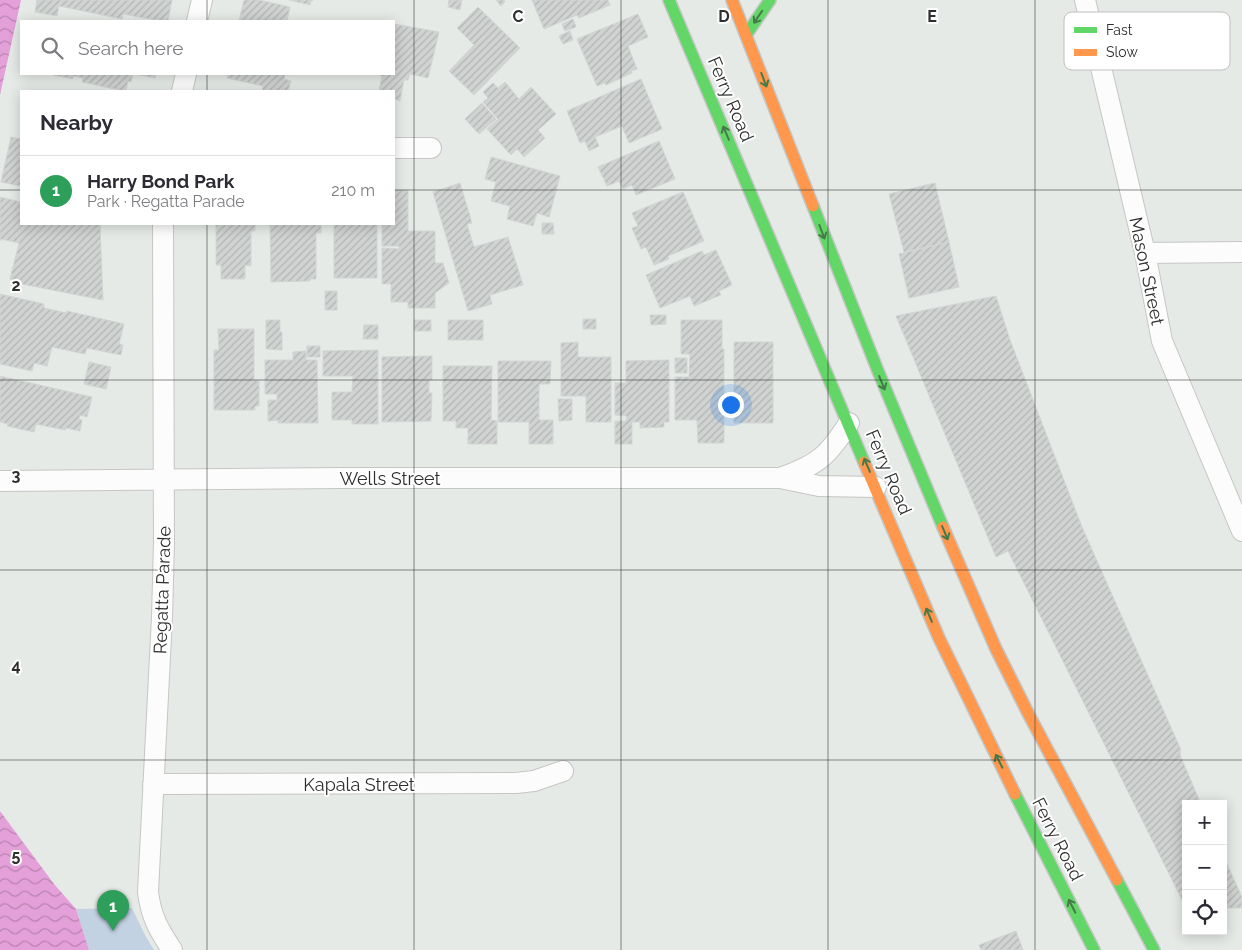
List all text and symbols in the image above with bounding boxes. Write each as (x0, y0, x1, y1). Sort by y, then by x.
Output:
text: C (513, 7, 524, 26)
text: D (718, 7, 730, 26)
text: E (927, 7, 937, 26)
one-way arrow (753, 10, 763, 24)
legend (1064, 12, 1230, 70)
search box (20, 20, 395, 75)
text: Fast (1106, 22, 1133, 38)
icon: search (38, 34, 66, 62)
text: Search here (78, 37, 184, 59)
text: Slow (1106, 44, 1138, 60)
street label: Ferry Road (704, 53, 758, 145)
one-way arrow (760, 72, 769, 87)
text: Nearby (40, 110, 113, 135)
one-way arrow (721, 126, 730, 141)
text: Harry Bond Park (87, 170, 234, 192)
text: 1 (52, 181, 60, 200)
text: 210 m (331, 181, 375, 200)
text: Park · Regatta Parade (87, 192, 245, 211)
street label: Mason Street (1125, 215, 1169, 327)
one-way arrow (818, 224, 828, 239)
text: 2 (11, 276, 21, 295)
one-way arrow (878, 375, 888, 390)
your location (718, 392, 744, 418)
street label: Ferry Road (862, 426, 916, 518)
one-way arrow (861, 458, 871, 473)
text: 3 (12, 466, 21, 485)
street label: Wells Street (339, 468, 441, 489)
street label: Regatta Parade (149, 525, 175, 654)
one-way arrow (940, 525, 950, 540)
one-way arrow (924, 608, 934, 623)
text: 4 (11, 656, 21, 675)
one-way arrow (994, 754, 1004, 769)
street label: Kapala Street (303, 774, 415, 795)
street label: Ferry Road (1028, 794, 1088, 884)
map controls (1182, 800, 1227, 935)
button: + (1182, 800, 1227, 845)
button: − (1182, 845, 1227, 890)
text: 5 (12, 846, 21, 865)
pin: 1 (97, 890, 129, 931)
button: locate (1182, 890, 1227, 935)
one-way arrow (1067, 899, 1077, 914)

